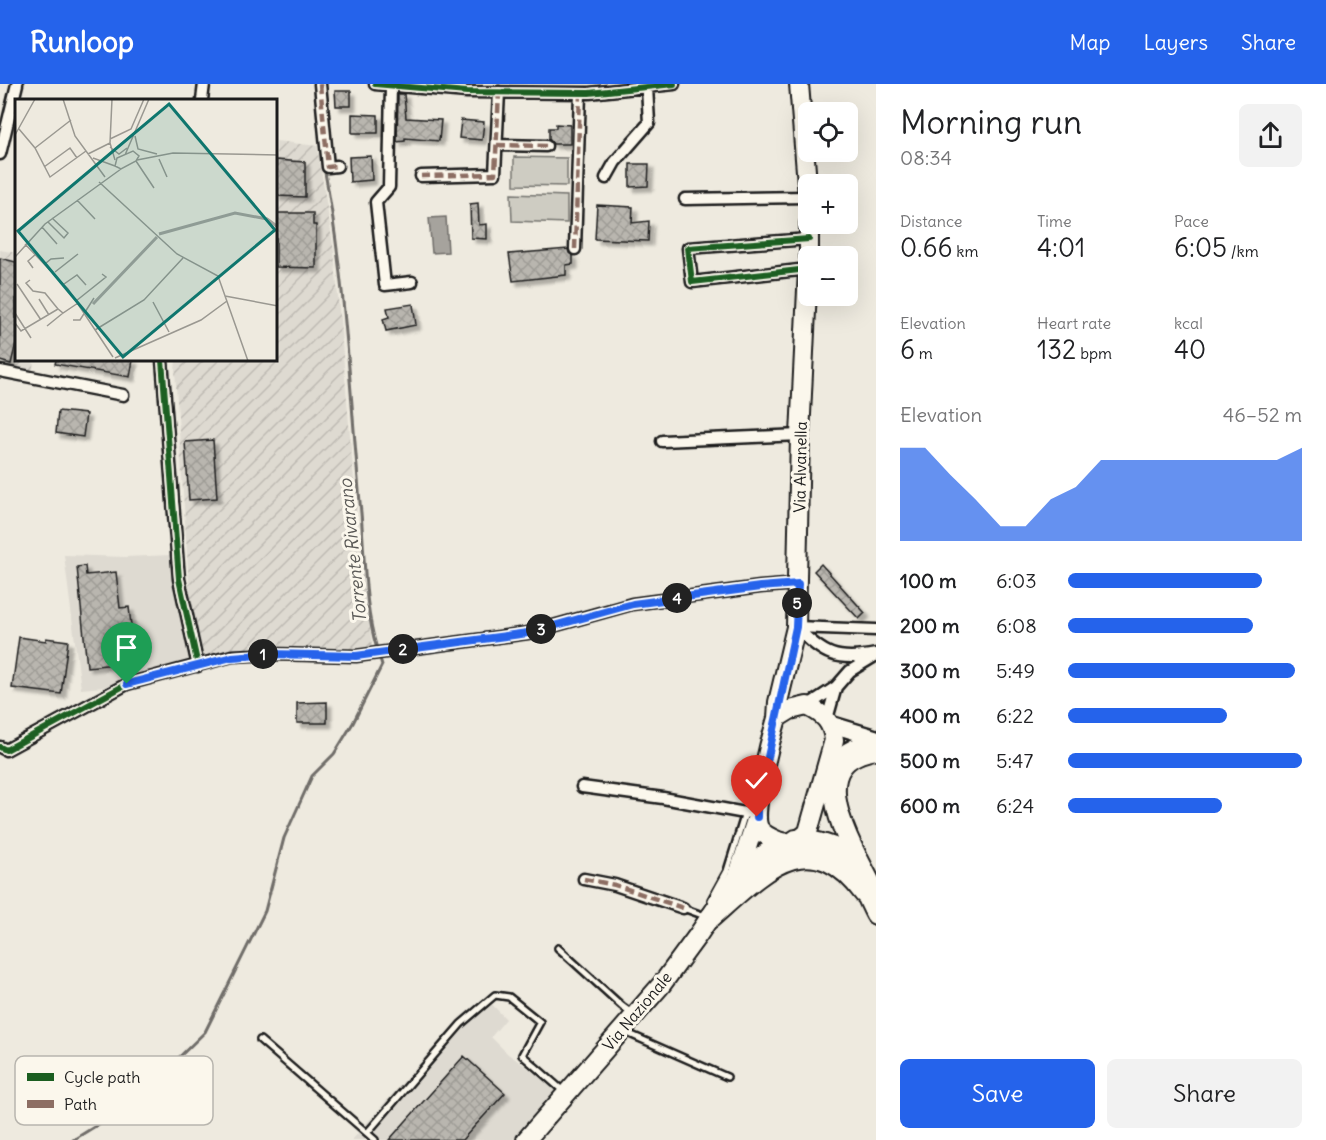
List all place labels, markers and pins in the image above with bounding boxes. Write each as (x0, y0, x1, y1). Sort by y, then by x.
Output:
pin: 4 (662, 583, 692, 613)
pin: 5 (782, 588, 812, 618)
pin: 3 (526, 614, 556, 644)
pin (101, 622, 152, 684)
pin: 2 (388, 634, 418, 664)
pin: 1 (248, 639, 278, 669)
pin (731, 755, 782, 817)

